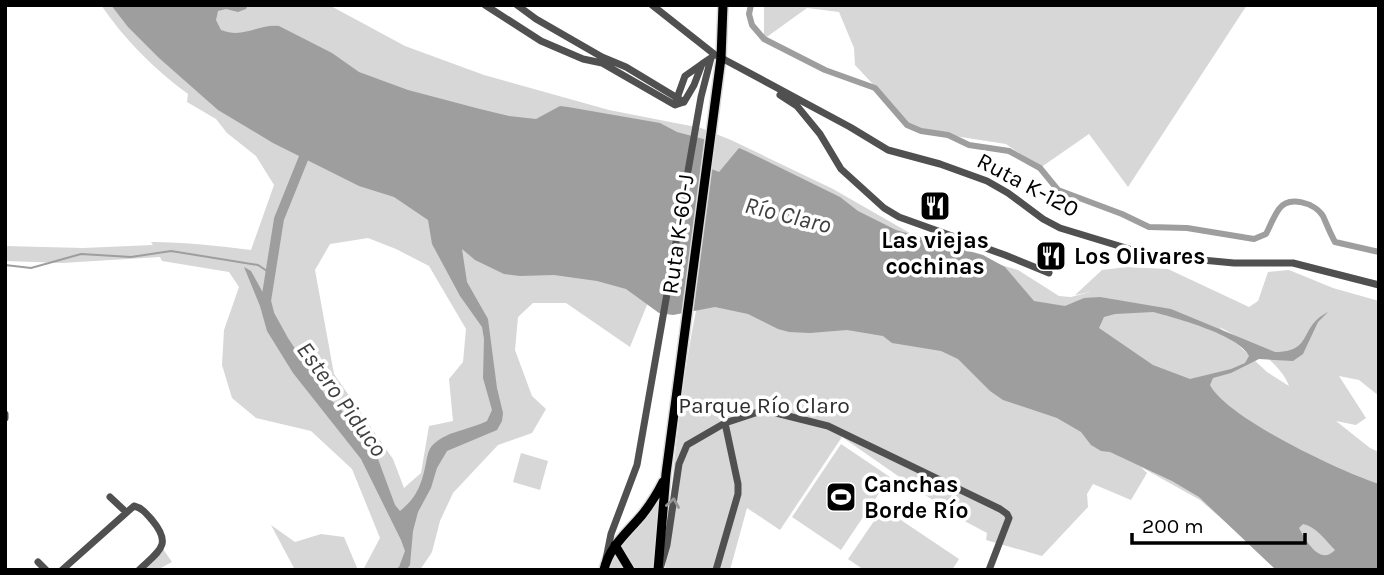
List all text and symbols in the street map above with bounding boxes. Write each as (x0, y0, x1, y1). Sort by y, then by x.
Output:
street label: Ruta K-120 (973, 147, 1083, 223)
street label: Ruta K-60-J (656, 172, 700, 296)
restaurant icon: Las viejas cochinas (918, 189, 952, 223)
water label: Río Claro (742, 191, 834, 239)
place label: Las viejas cochinas (881, 227, 989, 280)
restaurant icon: Los Olivares (1034, 239, 1068, 273)
place label: Los Olivares (1074, 243, 1205, 270)
water label: Estero Piduco (291, 336, 393, 462)
park label: Parque Río Claro (678, 392, 850, 419)
place label: Canchas Borde Río (864, 471, 968, 524)
sports icon: Canchas Borde Río (824, 480, 858, 514)
one-way arrow (666, 497, 681, 509)
scale bar (1132, 502, 1305, 546)
text: 200 m (1142, 514, 1204, 538)

